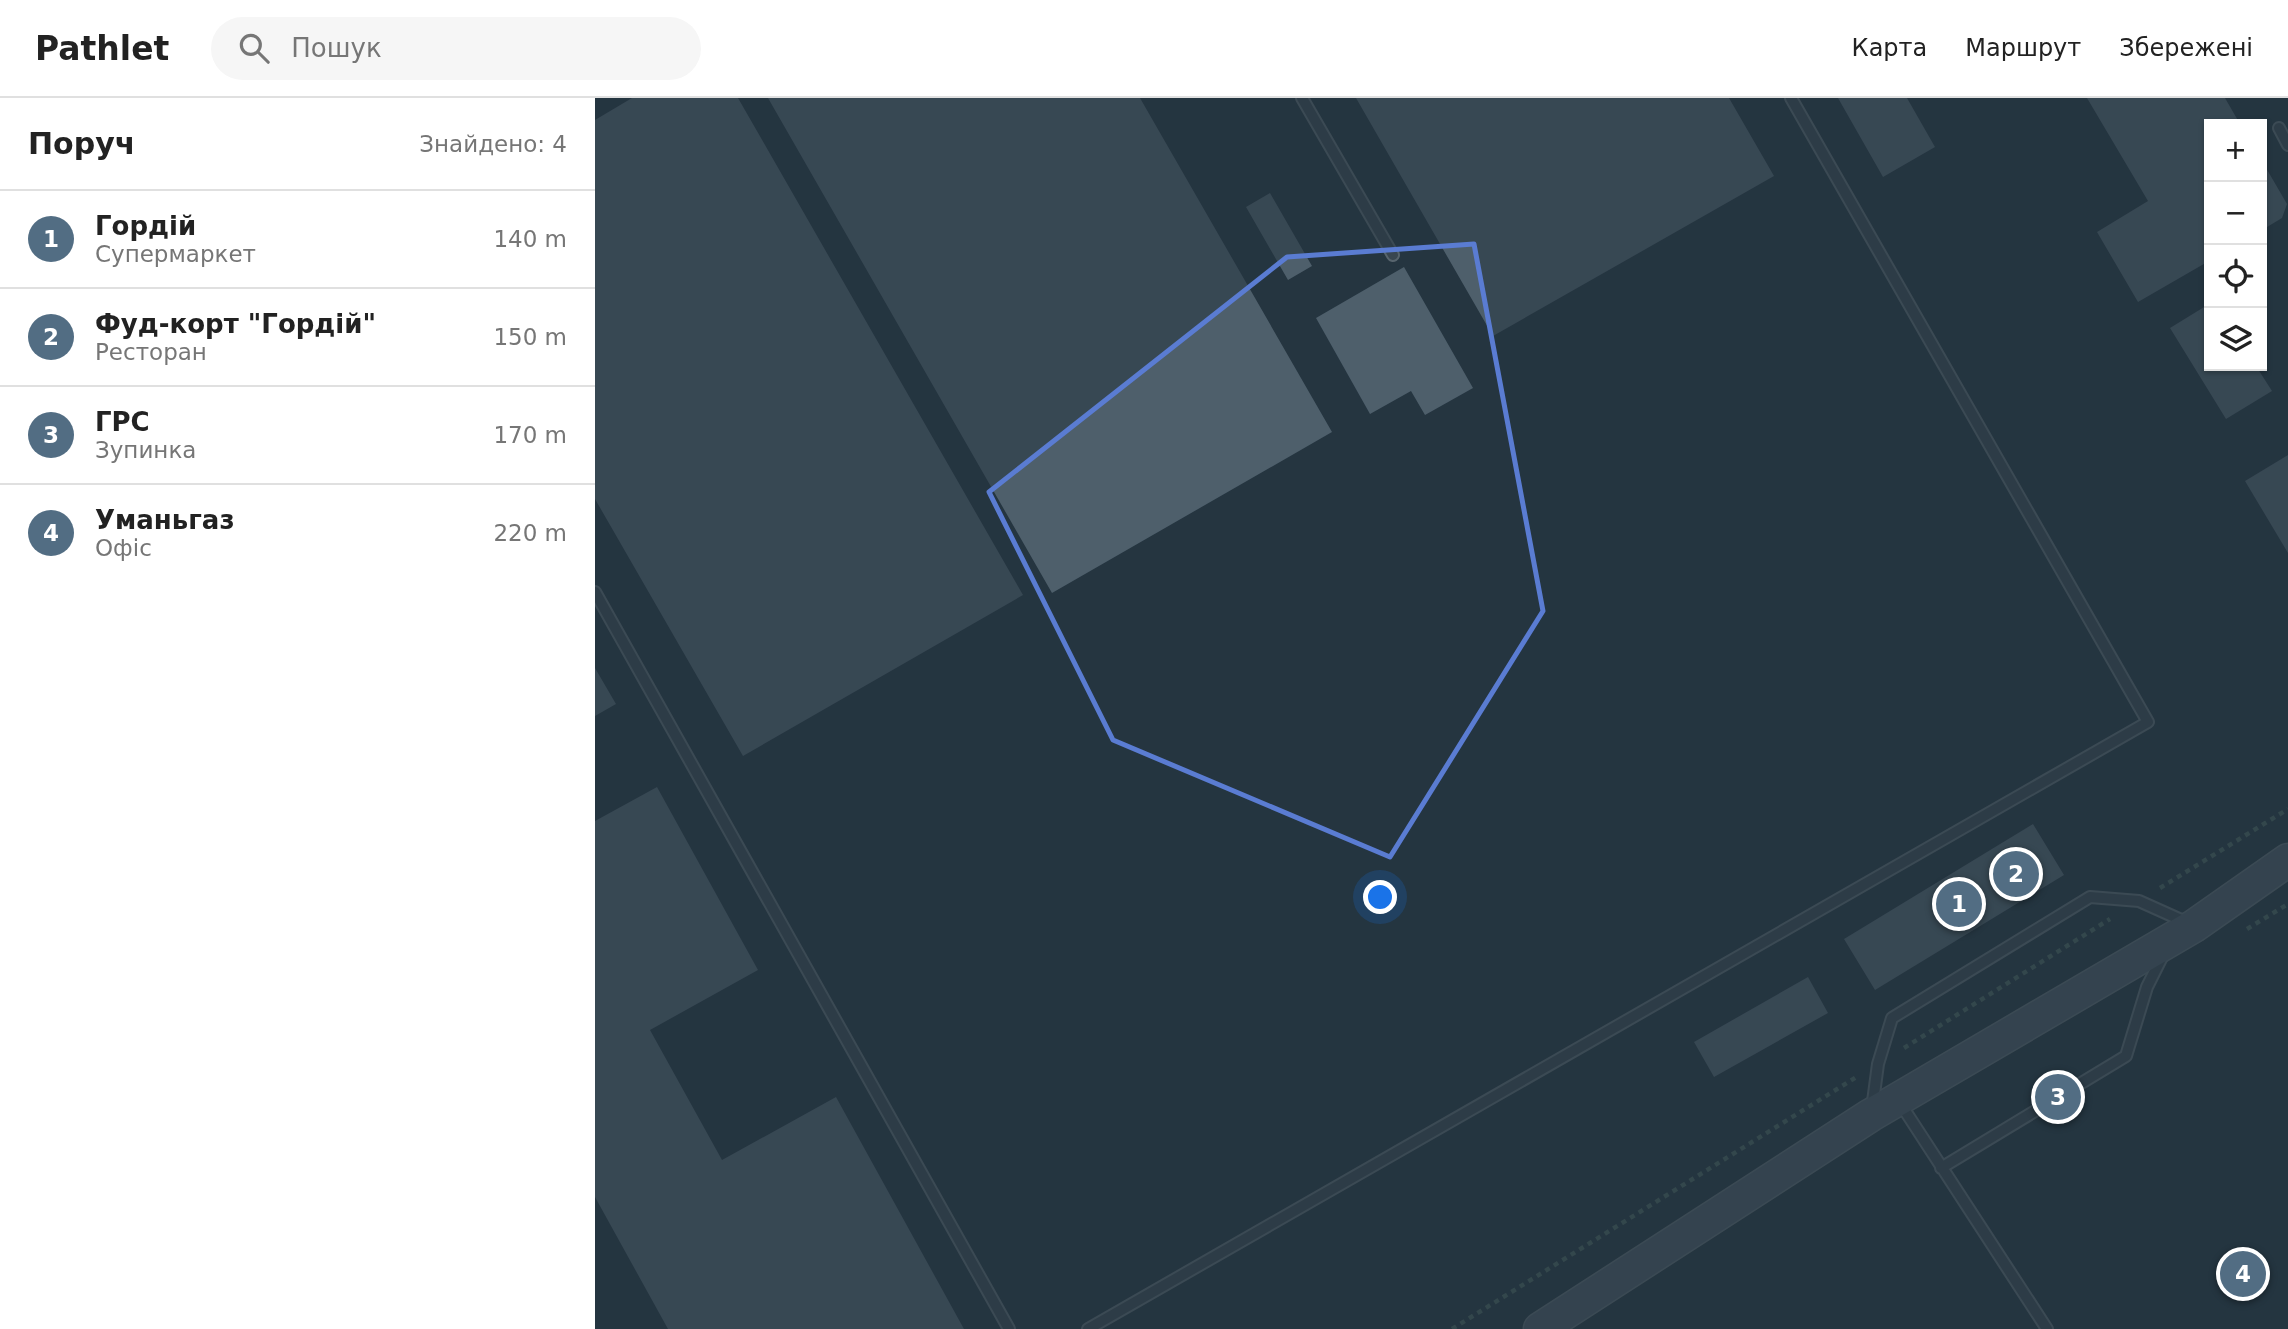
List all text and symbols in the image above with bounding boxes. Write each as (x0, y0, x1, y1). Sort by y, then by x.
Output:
search box (211, 17, 701, 80)
text: Pathlet (35, 29, 169, 68)
icon: search (235, 29, 273, 67)
text: Пошук (291, 33, 382, 63)
text: Карта (1852, 34, 1927, 62)
text: Маршрут (1965, 34, 2081, 62)
text: Збережені (2119, 34, 2253, 62)
map controls (2204, 119, 2267, 371)
button: + (2204, 119, 2267, 182)
text: Поруч (28, 126, 135, 161)
text: Знайдено: 4 (419, 131, 567, 157)
button: − (2204, 182, 2267, 245)
text: Гордій (95, 211, 196, 241)
text: 1 (43, 226, 59, 252)
text: 140 m (493, 226, 567, 252)
text: Супермаркет (95, 241, 256, 267)
button: locate (2204, 245, 2267, 308)
button: layers (2204, 308, 2267, 371)
text: Фуд-корт "Гордій" (95, 309, 376, 339)
text: 2 (43, 324, 59, 350)
text: 150 m (493, 324, 567, 350)
text: Ресторан (95, 339, 207, 365)
text: ГРС (95, 407, 150, 437)
text: 3 (43, 422, 59, 448)
text: 170 m (493, 422, 567, 448)
text: Зупинка (95, 437, 196, 463)
text: Уманьгаз (95, 505, 234, 535)
text: 4 (43, 520, 59, 546)
text: 220 m (493, 520, 567, 546)
text: Офіс (95, 535, 152, 561)
pin: 2 (1993, 848, 2039, 900)
pin: 1 (1936, 878, 1982, 930)
your location (1363, 880, 1397, 914)
pin: 3 (2035, 1071, 2081, 1123)
pin: 4 (2220, 1248, 2266, 1300)

